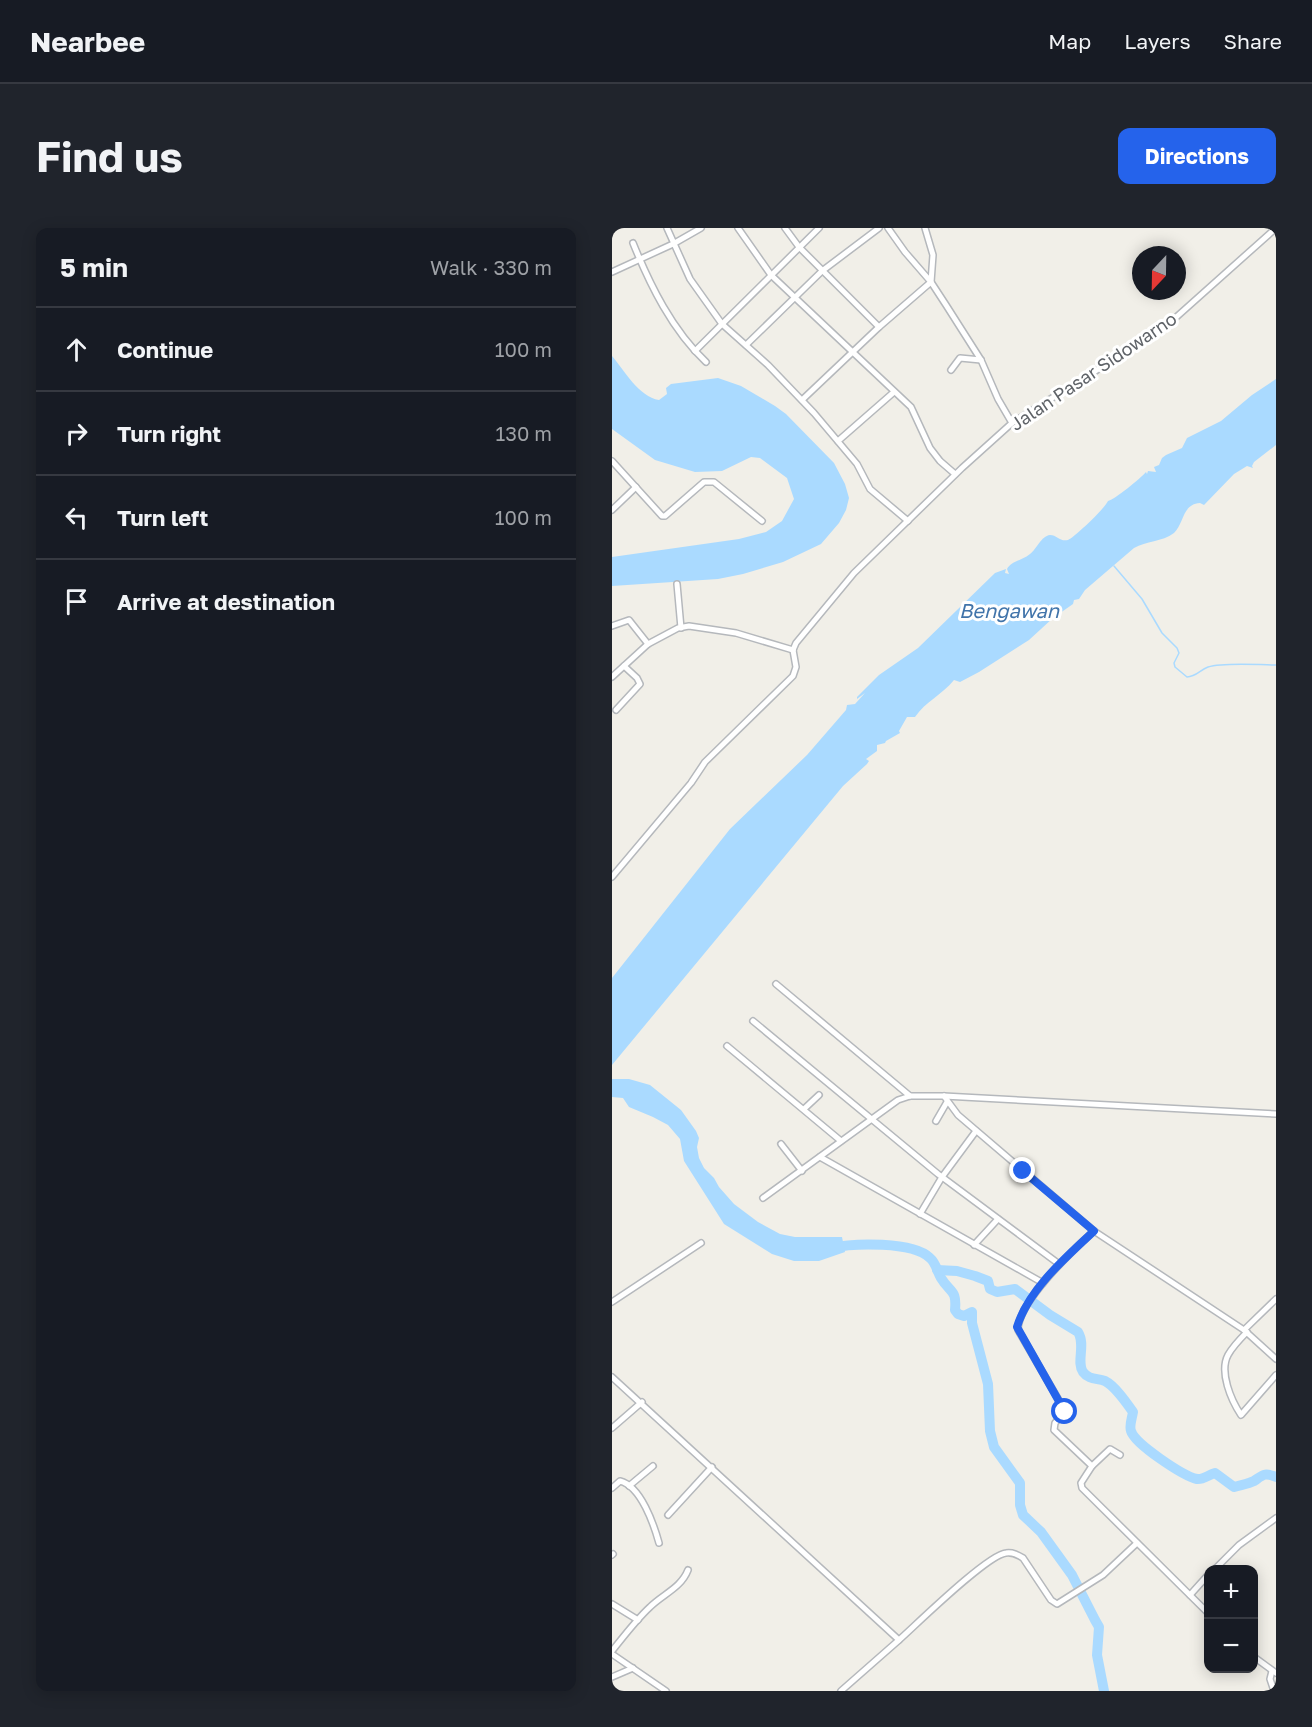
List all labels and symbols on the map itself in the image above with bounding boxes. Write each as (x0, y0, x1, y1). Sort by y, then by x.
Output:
north arrow (1132, 246, 1186, 300)
street label: Jalan Pasar Sidowarno (1006, 307, 1180, 435)
water label: Bengawan (959, 598, 1060, 623)
route end (1009, 1157, 1035, 1183)
route start (1051, 1398, 1077, 1424)

